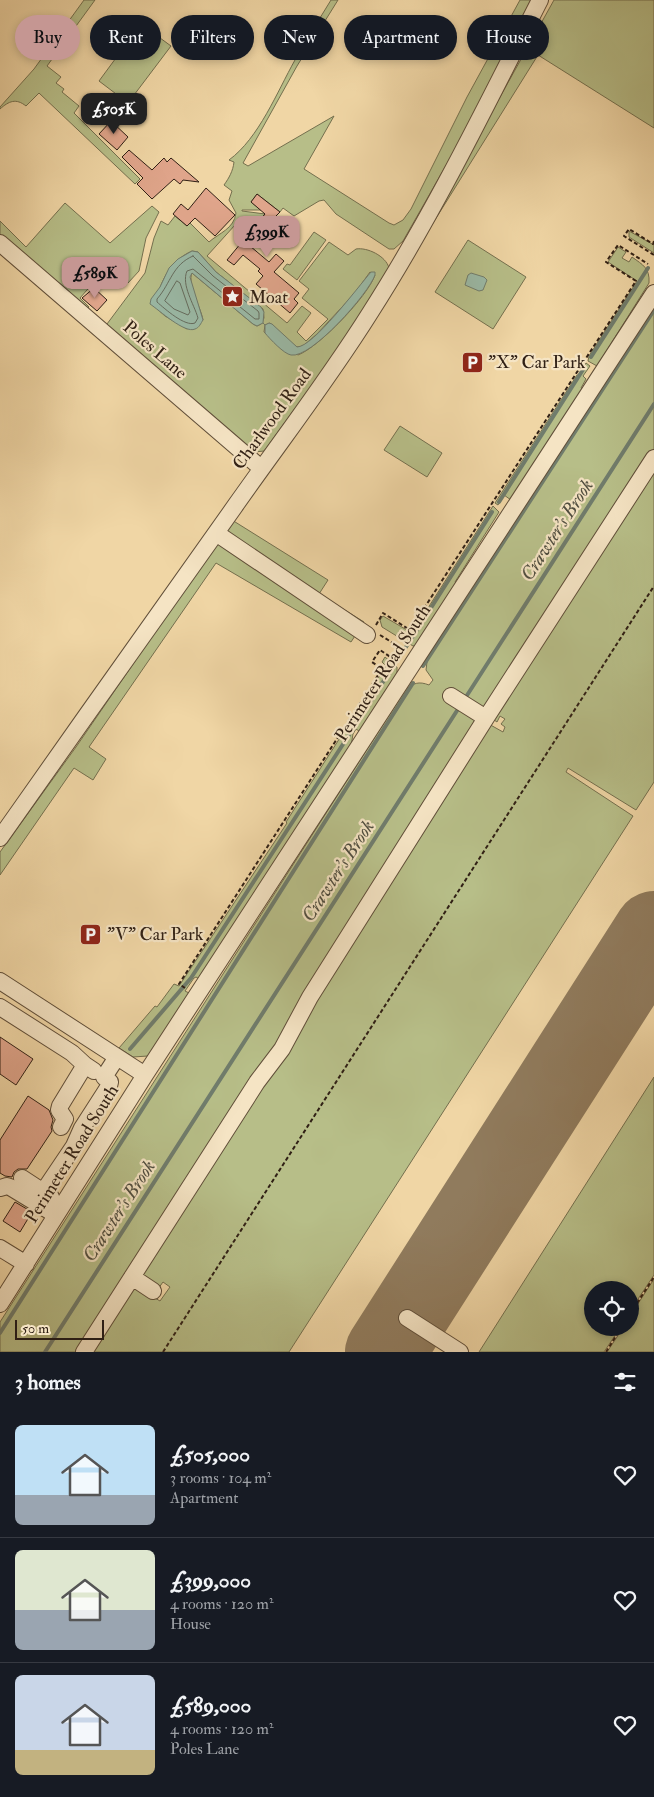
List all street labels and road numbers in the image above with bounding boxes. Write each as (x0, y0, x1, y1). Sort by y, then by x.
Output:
street label: Poles Lane (118, 316, 192, 385)
street label: Charlwood Road (228, 364, 317, 474)
street label: Perimeter Road South (330, 600, 436, 746)
street label: Perimeter Road South (20, 1080, 124, 1228)

